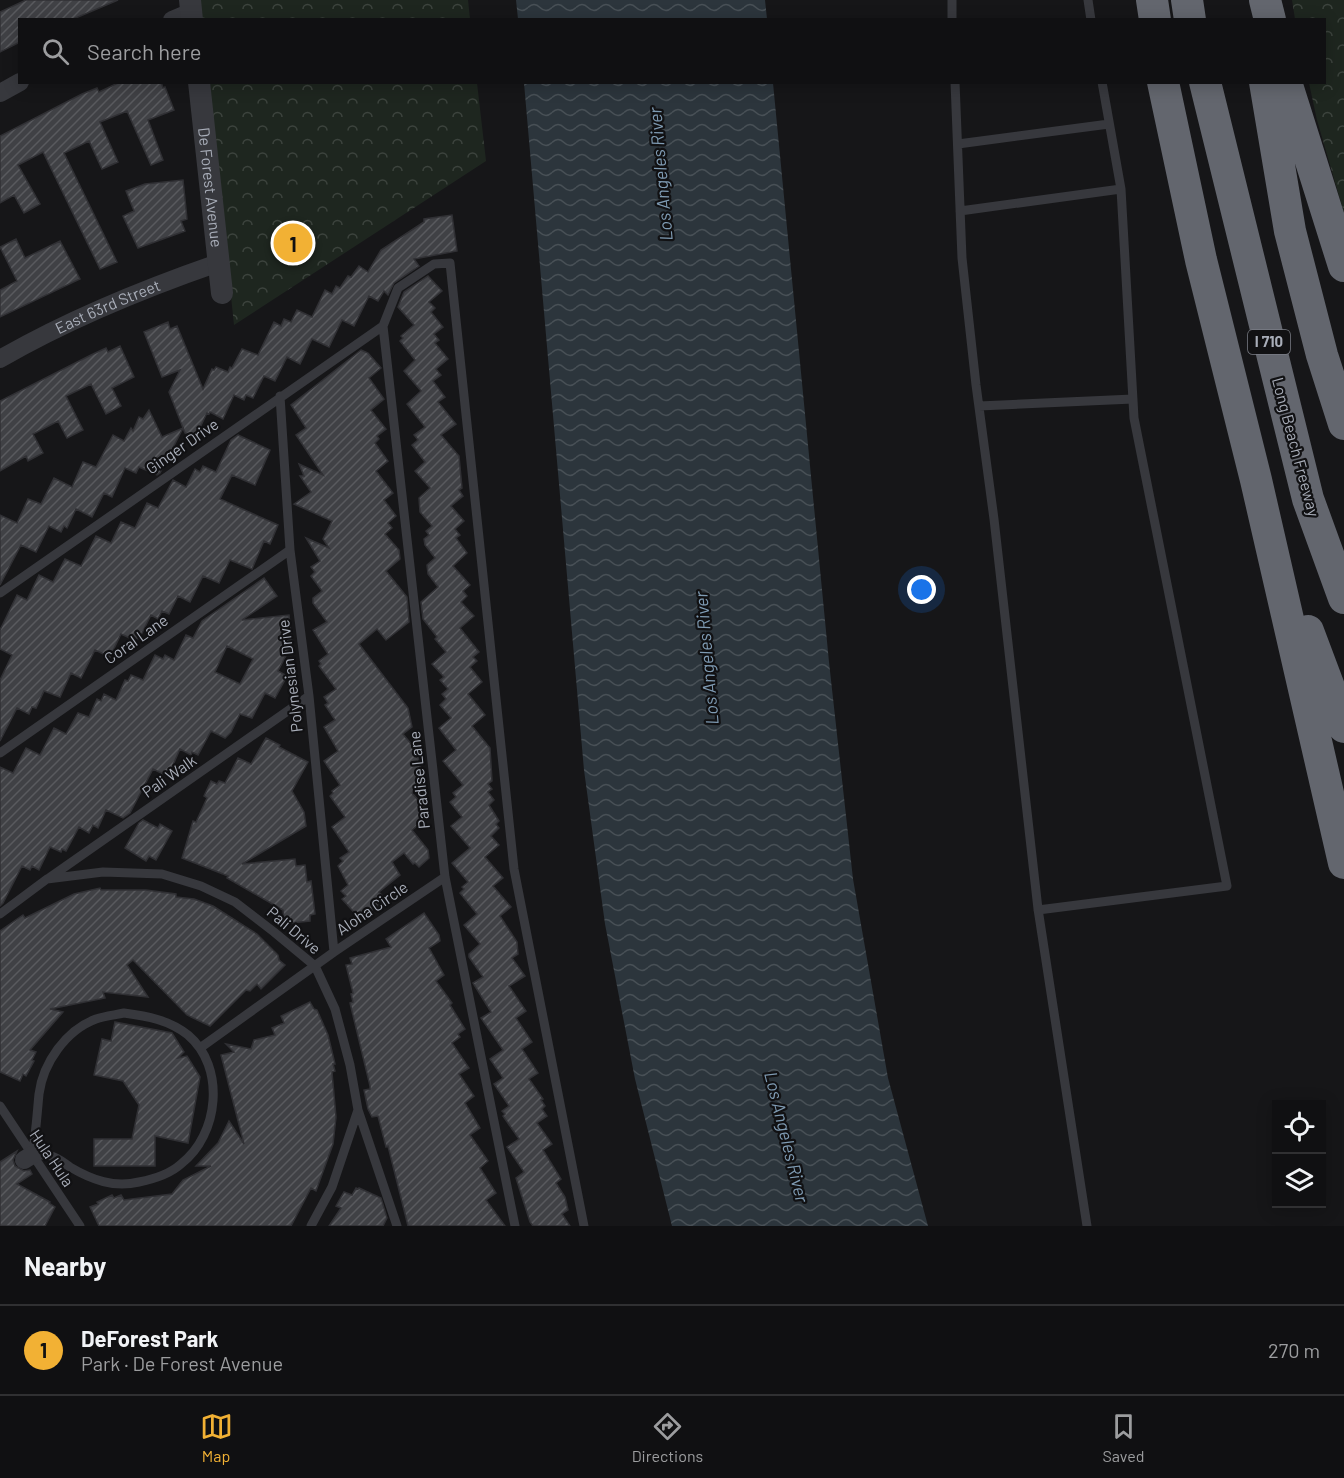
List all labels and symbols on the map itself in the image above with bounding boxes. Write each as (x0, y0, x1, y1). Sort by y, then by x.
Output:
water label: Los Angeles River (643, 106, 677, 242)
street label: De Forest Avenue (195, 126, 227, 248)
pin: 1 (274, 220, 312, 266)
street label: East 63rd Street (52, 275, 163, 337)
road number: I 710 (1248, 330, 1290, 354)
street label: Long Beach Freeway (1269, 375, 1324, 519)
street label: Ginger Drive (142, 414, 222, 478)
your location (907, 575, 936, 604)
water label: Los Angeles River (689, 590, 723, 726)
street label: Coral Lane (100, 610, 171, 667)
street label: Polynesian Drive (273, 619, 306, 733)
street label: Paradise Lane (404, 730, 433, 830)
street label: Pali Walk (138, 750, 199, 801)
street label: Aloha Circle (332, 877, 411, 938)
street label: Pali Drive (264, 902, 325, 958)
water label: Los Angeles River (760, 1069, 814, 1205)
street label: Hula Hula (26, 1125, 78, 1190)

